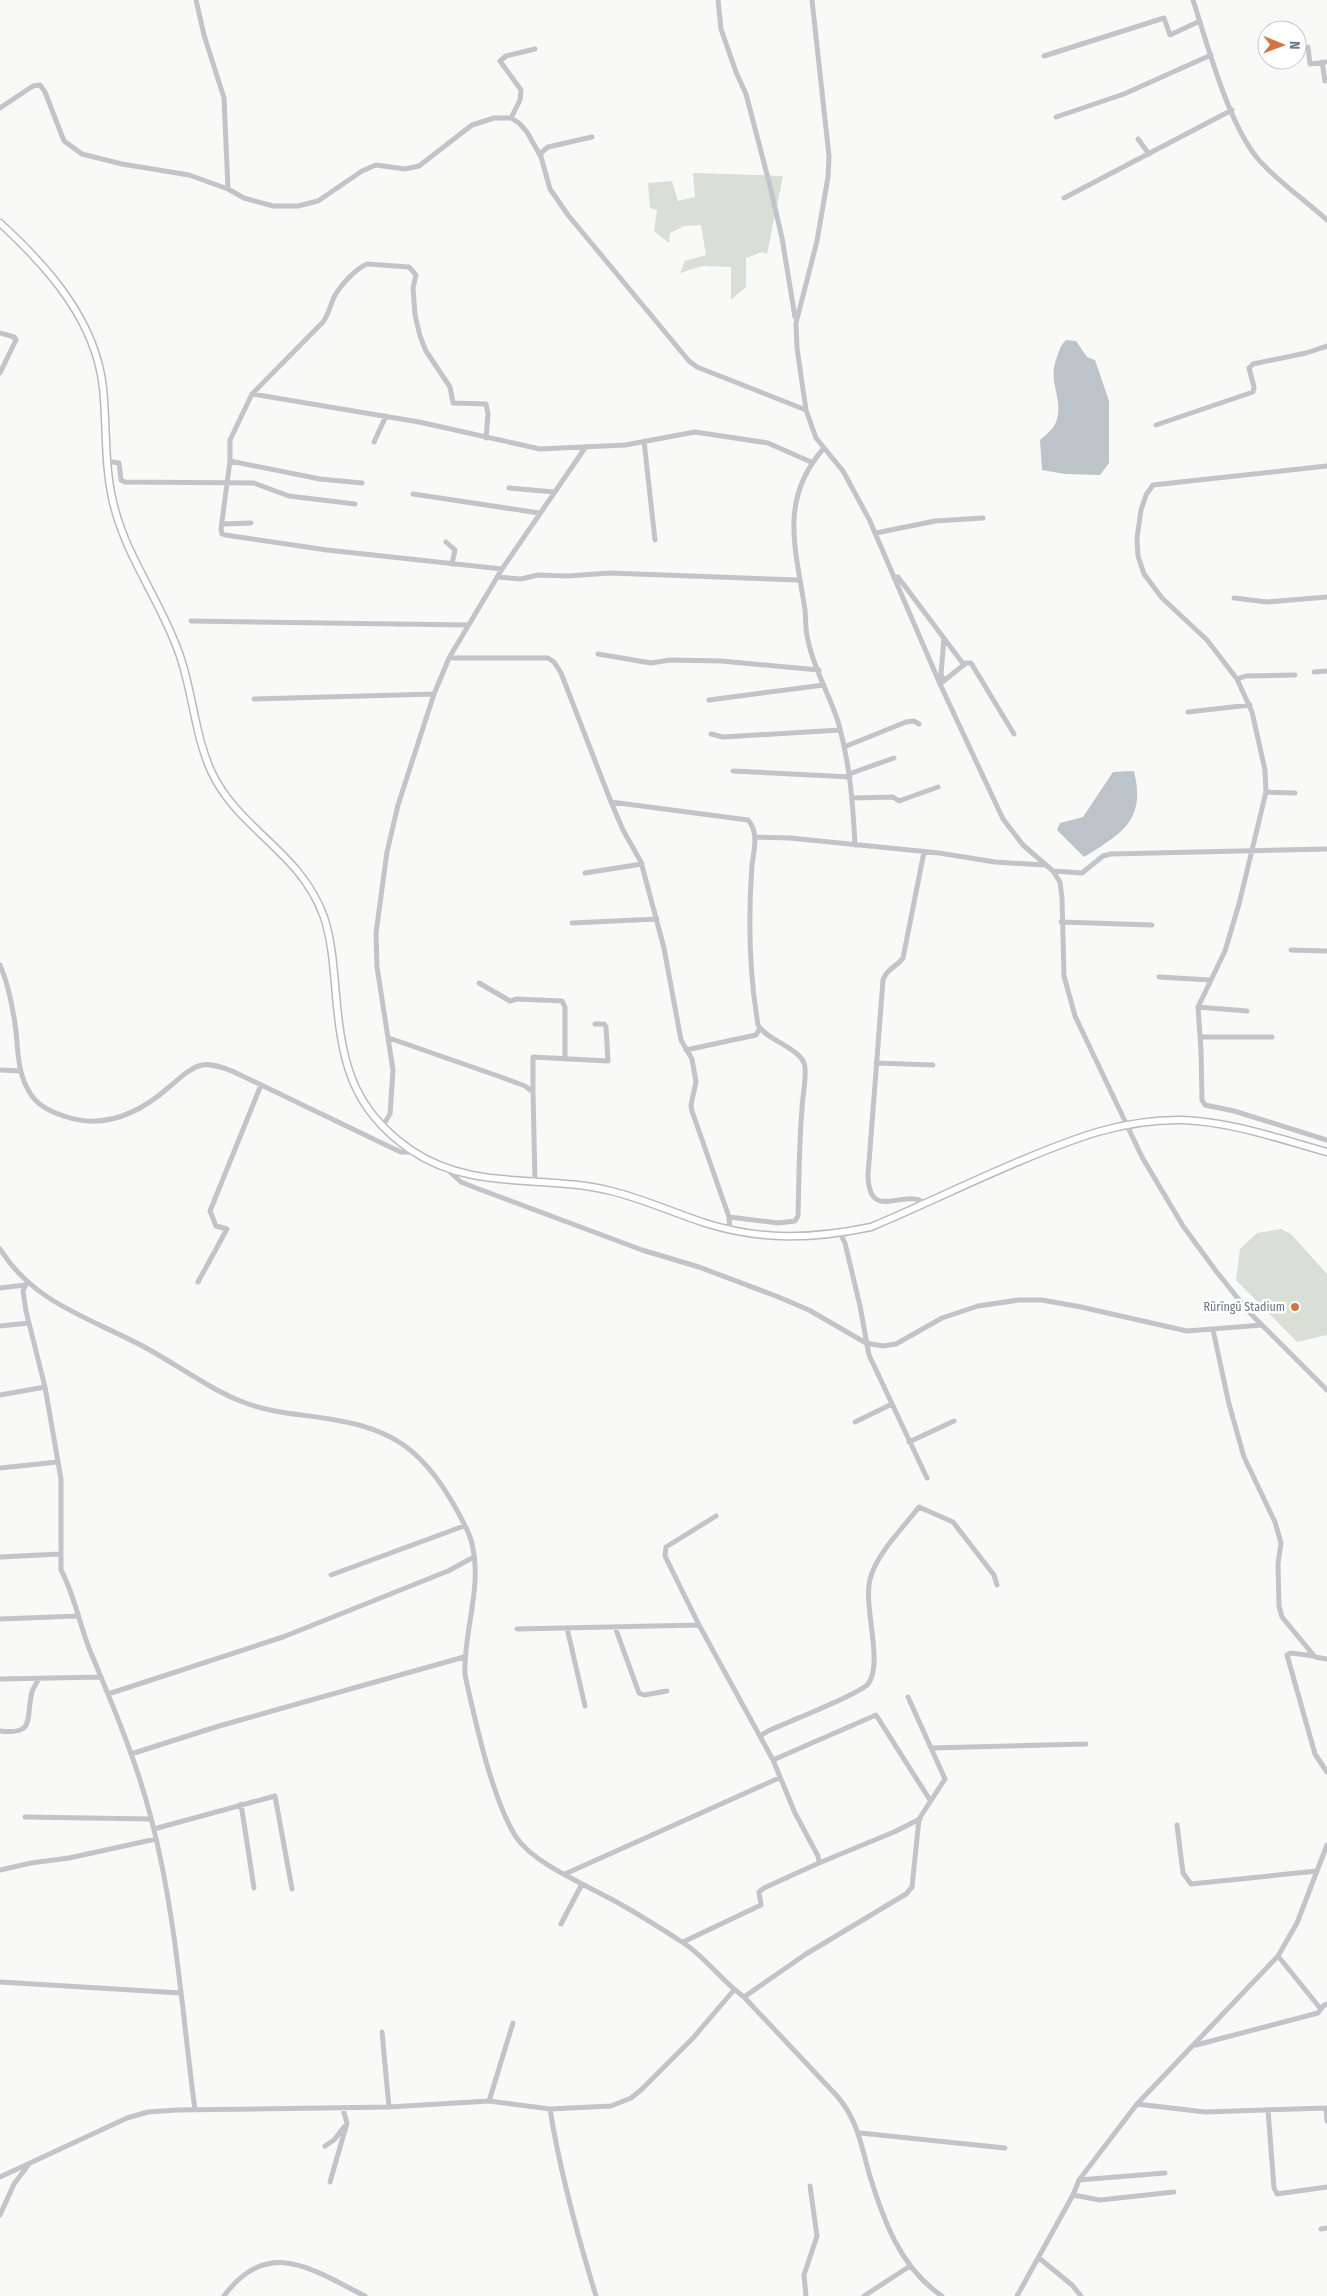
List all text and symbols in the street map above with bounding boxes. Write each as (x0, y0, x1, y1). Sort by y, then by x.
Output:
north arrow (1257, 20, 1307, 70)
text: N (1286, 41, 1303, 50)
place label: Rũrĩngũ Stadium (1203, 1300, 1285, 1314)
marker: Rũrĩngũ Stadium (1289, 1301, 1301, 1313)

